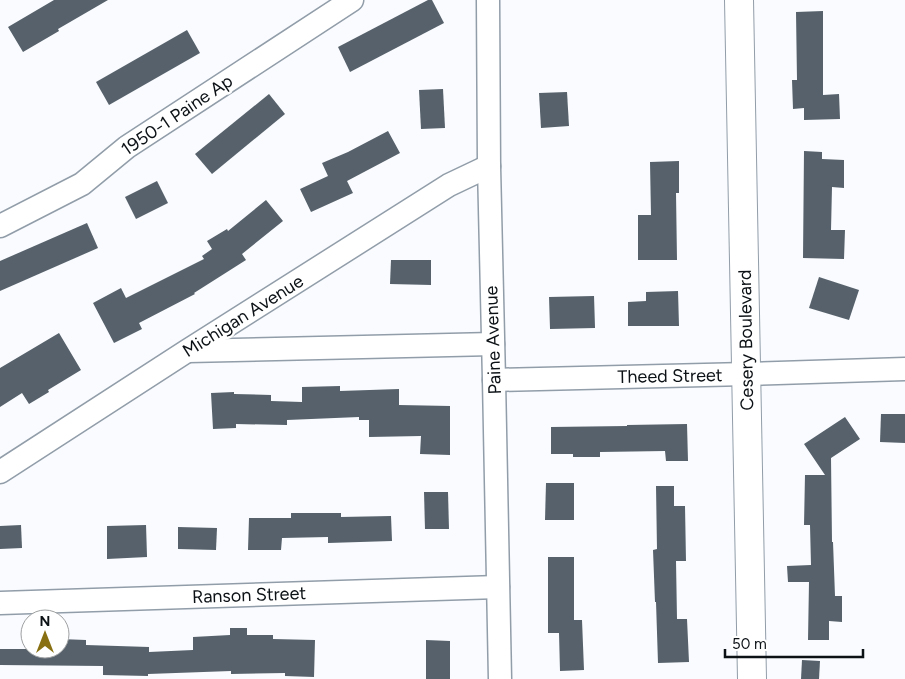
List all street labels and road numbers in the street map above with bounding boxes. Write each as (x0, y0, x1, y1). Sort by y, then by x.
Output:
street label: 1950-1 Paine Ap (117, 70, 237, 160)
street label: Cesery Boulevard (734, 269, 758, 411)
street label: Michigan Avenue (178, 270, 308, 362)
street label: Paine Avenue (480, 285, 506, 395)
street label: Theed Street (617, 364, 723, 388)
street label: Ranson Street (192, 582, 307, 608)

